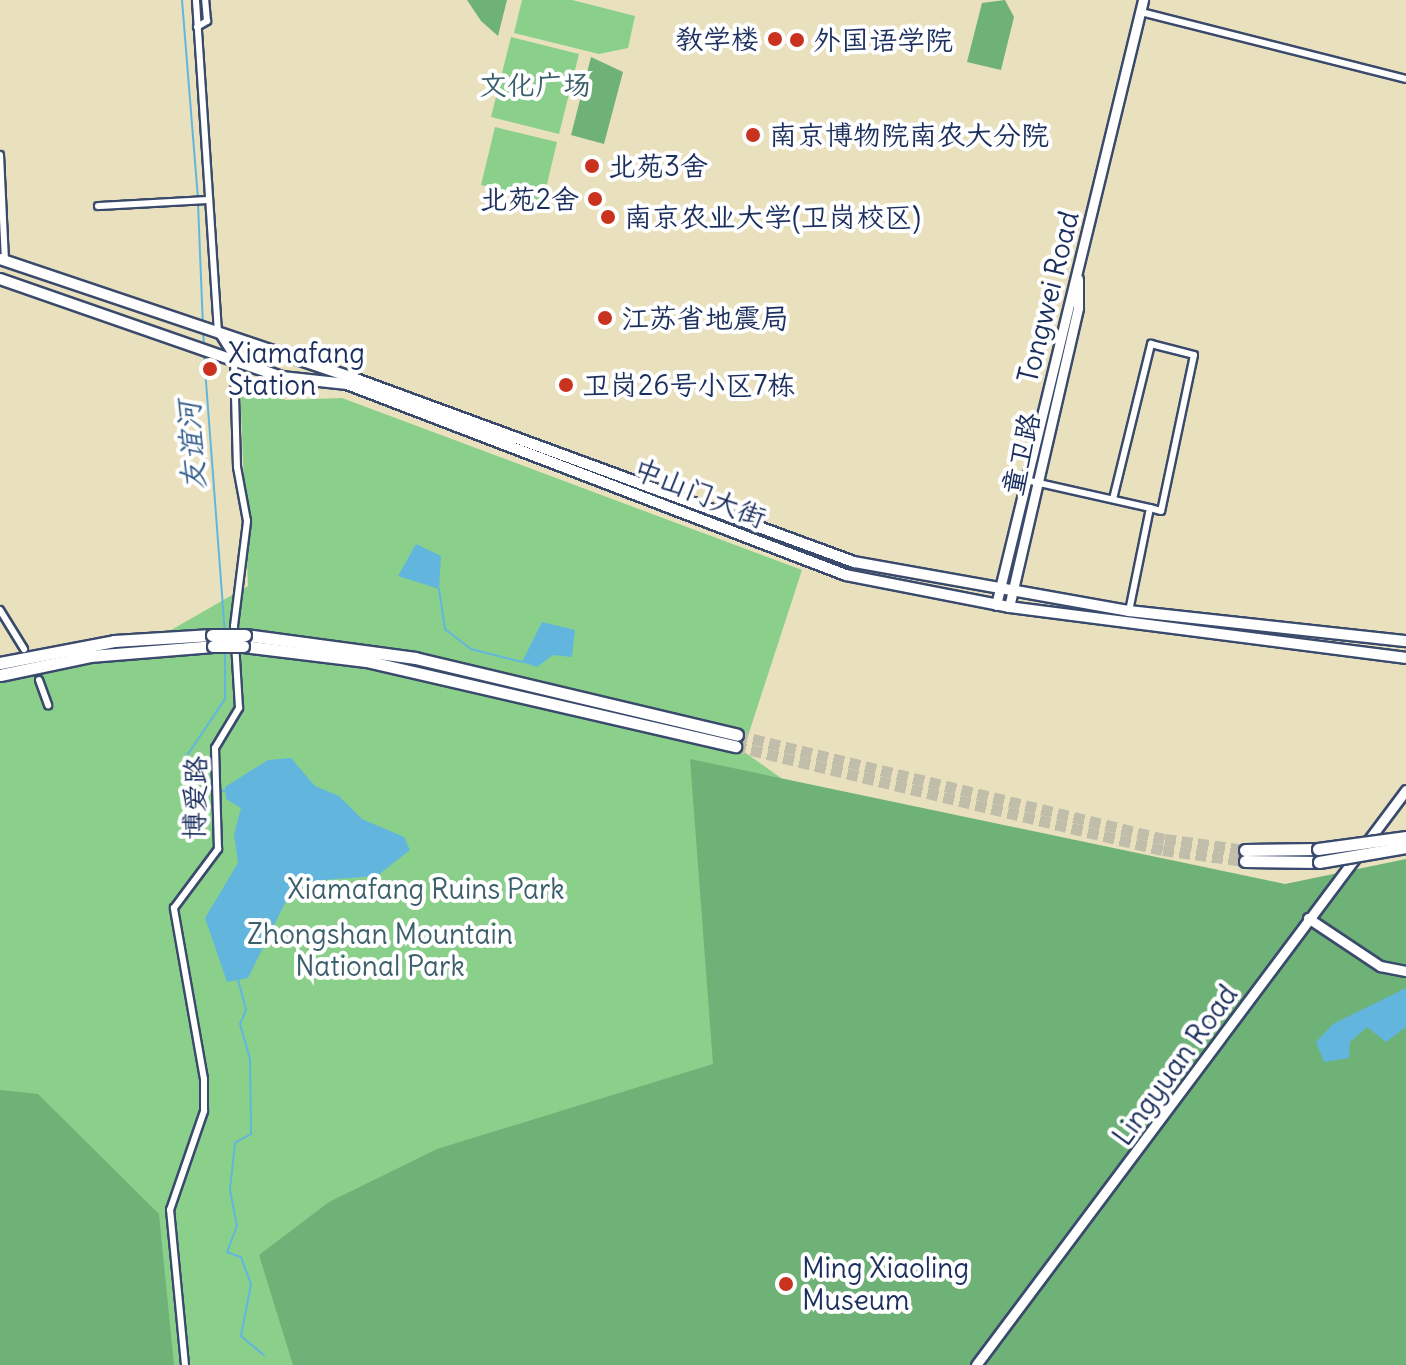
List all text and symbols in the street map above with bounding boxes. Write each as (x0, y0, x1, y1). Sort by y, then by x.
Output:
place label: 教学楼 (675, 22, 759, 56)
place label: 外国语学院 (813, 23, 953, 57)
marker: 教学楼 (766, 30, 784, 48)
marker: 外国语学院 (788, 31, 806, 49)
park label: 文化广场 (479, 68, 591, 102)
place label: 南京博物院南农大分院 (769, 118, 1049, 152)
marker: 南京博物院南农大分院 (744, 126, 762, 144)
place label: 北苑3舍 (608, 149, 708, 183)
marker: 北苑3舍 (583, 157, 601, 175)
place label: 北苑2舍 (480, 182, 579, 216)
marker: 北苑2舍 (586, 190, 604, 208)
place label: 南京农业大学(卫岗校区) (624, 200, 921, 234)
marker: 南京农业大学(卫岗校区) (599, 208, 617, 226)
street label: Tongwei Road (1010, 208, 1086, 386)
place label: 江苏省地震局 (621, 301, 789, 335)
marker: 江苏省地震局 (596, 309, 614, 327)
place label: Xiamafang Station (228, 336, 365, 402)
marker: Xiamafang Station (199, 358, 221, 380)
place label: 卫岗26号小区7栋 (582, 368, 795, 402)
marker: 卫岗26号小区7栋 (557, 376, 575, 394)
water label: 友谊河 (170, 400, 212, 492)
street label: 童卫路 (995, 409, 1047, 499)
street label: 中山门大街 (629, 451, 771, 535)
street label: 博爱路 (177, 756, 213, 840)
park label: Xiamafang Ruins Park (287, 872, 565, 906)
park label: Zhongshan Mountain National Park (247, 917, 513, 983)
street label: Lingyuan Road (1106, 978, 1244, 1152)
place label: Ming Xiaoling Museum (802, 1251, 969, 1317)
marker: Ming Xiaoling Museum (777, 1275, 795, 1293)

